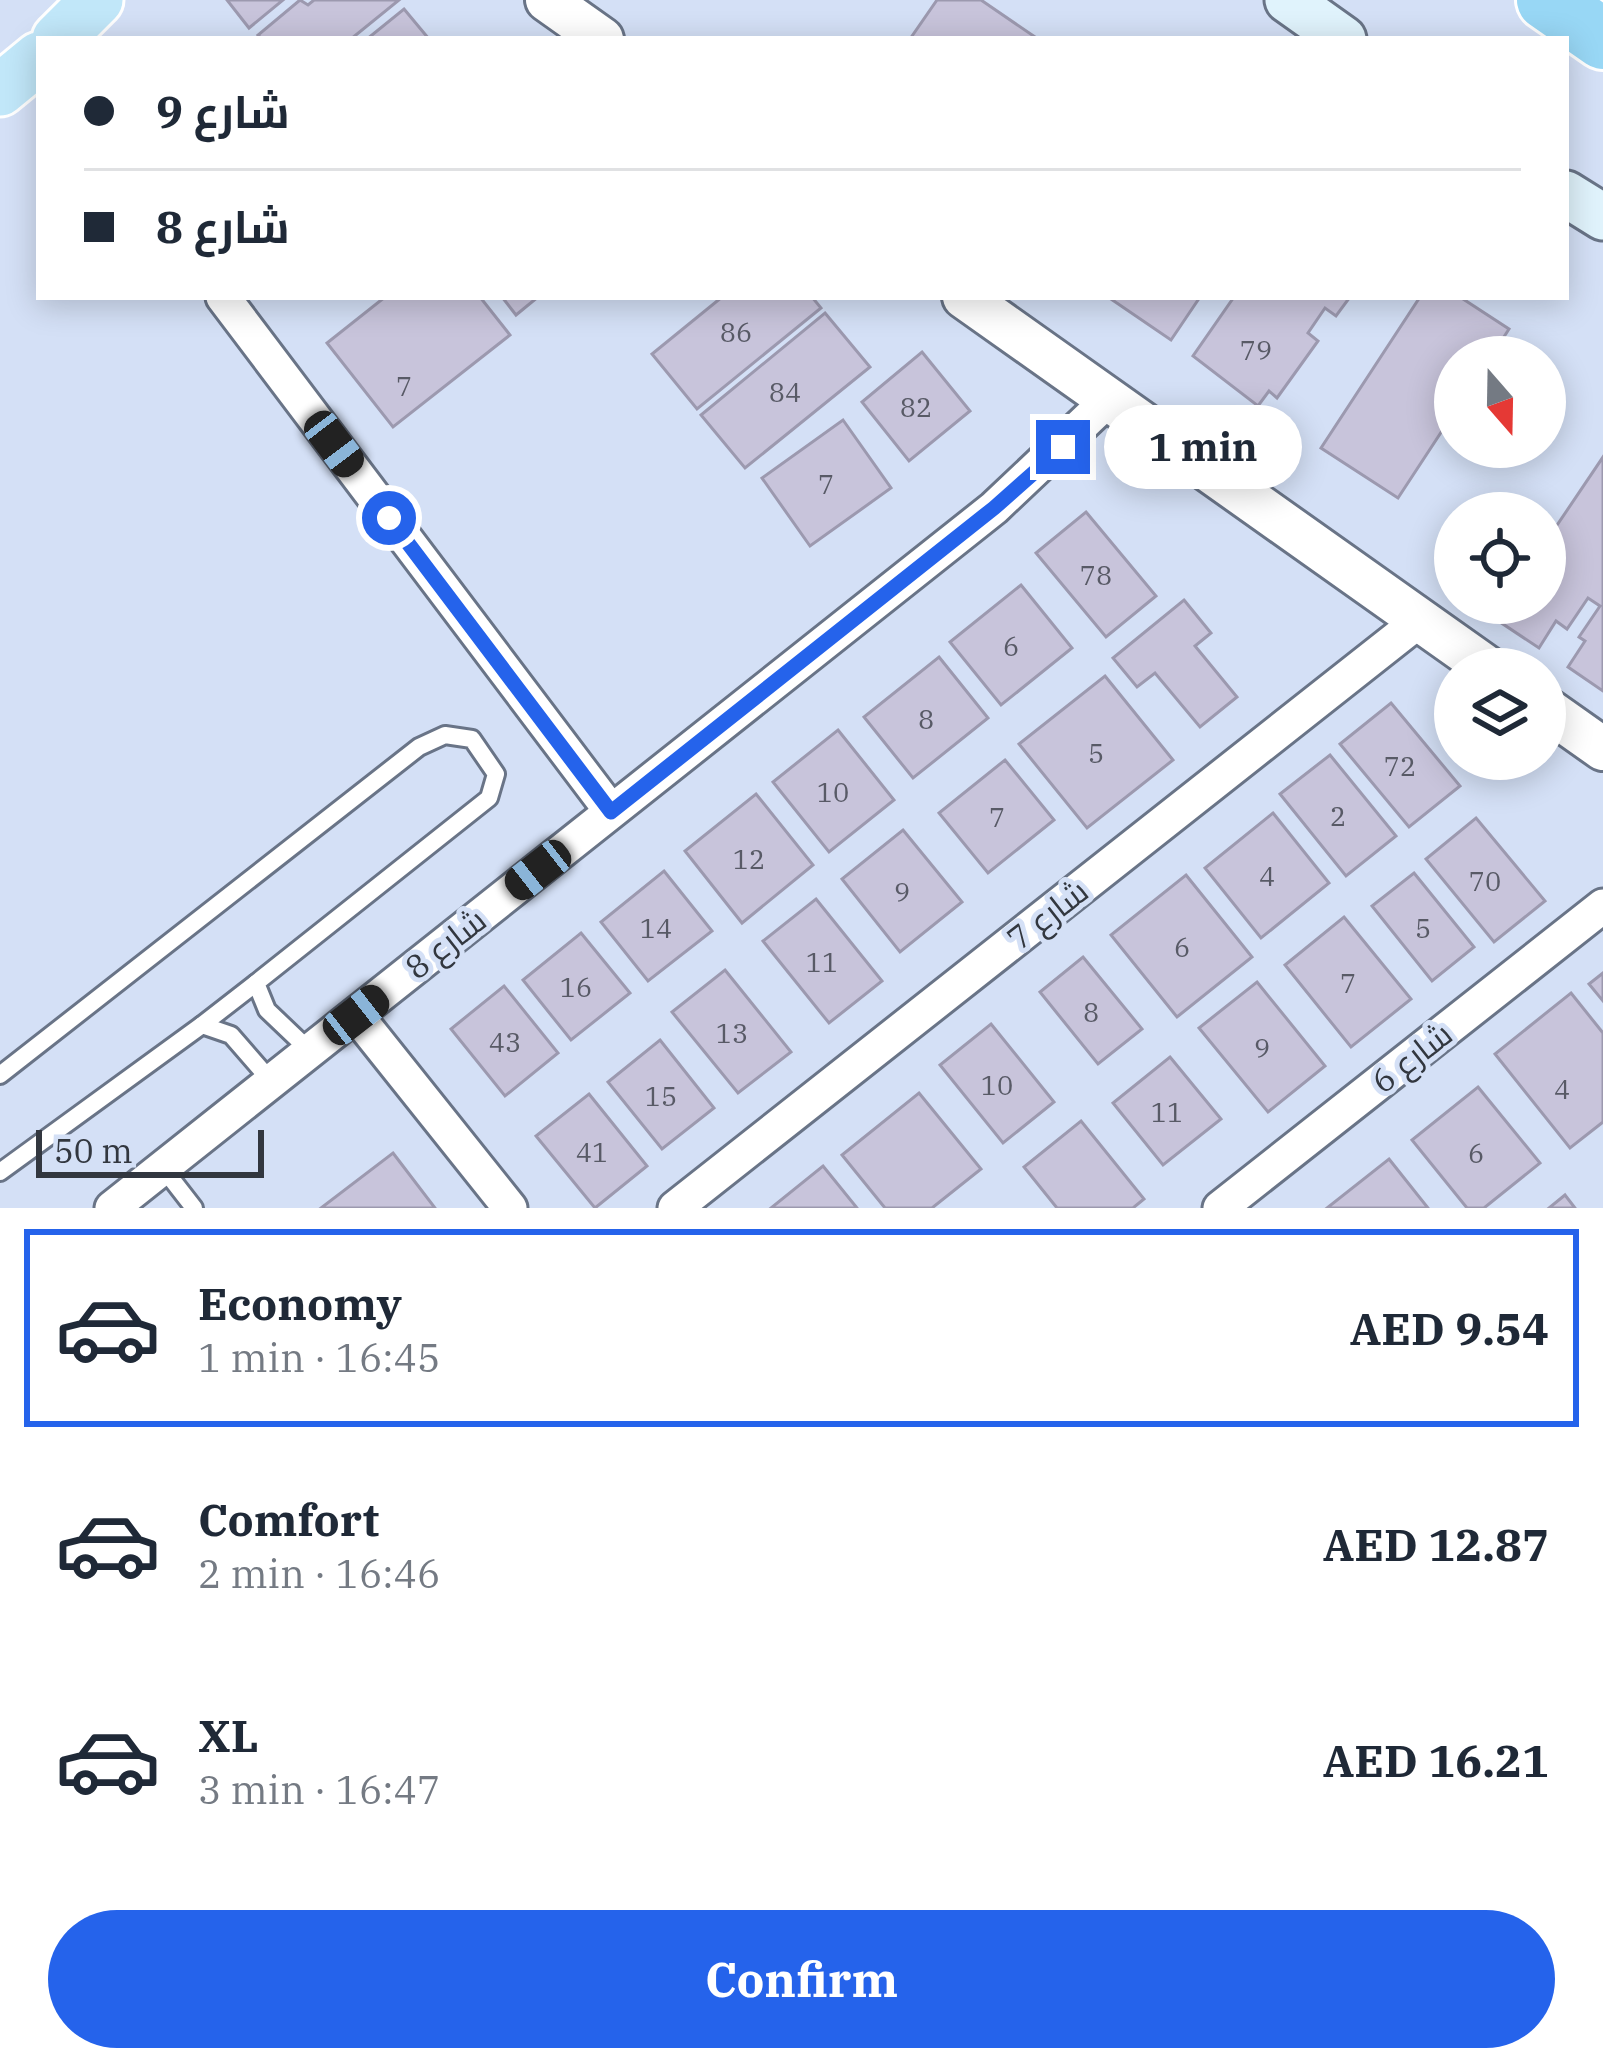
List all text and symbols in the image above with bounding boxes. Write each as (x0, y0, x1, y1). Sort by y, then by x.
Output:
text: شارع 9 (156, 82, 290, 140)
text: شارع 8 (156, 197, 290, 255)
house number: 86 (720, 314, 752, 349)
house number: 79 (1240, 332, 1272, 367)
north arrow (1434, 336, 1566, 468)
map controls (1434, 336, 1566, 780)
house number: 7 (396, 368, 412, 403)
house number: 84 (769, 374, 801, 409)
house number: 82 (900, 389, 932, 424)
car (298, 404, 370, 484)
callout: 1 min (1105, 405, 1303, 489)
route end (1036, 420, 1090, 474)
text: 1 min (1148, 421, 1258, 472)
house number: 7 (818, 466, 834, 501)
route start (362, 491, 416, 545)
button: locate (1434, 492, 1566, 624)
house number: 78 (1080, 557, 1112, 592)
house number: 6 (1003, 628, 1019, 663)
button: layers (1434, 648, 1566, 780)
house number: 8 (918, 701, 934, 736)
house number: 5 (1088, 735, 1104, 770)
house number: 72 (1384, 748, 1416, 783)
house number: 10 (817, 774, 849, 809)
house number: 2 (1330, 798, 1346, 833)
house number: 7 (989, 799, 1005, 834)
car (499, 834, 577, 906)
house number: 12 (733, 841, 765, 876)
house number: 4 (1259, 858, 1275, 893)
house number: 70 (1469, 863, 1501, 898)
street label: شارع 7 (998, 869, 1097, 961)
house number: 9 (894, 874, 910, 909)
street label: شارع 8 (396, 898, 495, 990)
house number: 14 (640, 910, 672, 945)
house number: 5 (1415, 910, 1431, 945)
house number: 6 (1174, 929, 1190, 964)
house number: 11 (806, 944, 838, 979)
house number: 7 (1340, 965, 1356, 1000)
house number: 16 (560, 969, 592, 1004)
car (317, 979, 395, 1051)
house number: 8 (1083, 994, 1099, 1029)
street label: شارع 6 (1362, 1012, 1461, 1104)
house number: 13 (716, 1015, 748, 1050)
house number: 43 (489, 1024, 521, 1059)
house number: 9 (1254, 1030, 1270, 1065)
house number: 10 (981, 1067, 1013, 1102)
house number: 4 (1554, 1071, 1570, 1106)
house number: 15 (645, 1078, 677, 1113)
house number: 11 (1151, 1094, 1183, 1129)
scale bar (36, 1124, 264, 1177)
text: 50 m (54, 1129, 133, 1172)
house number: 41 (576, 1134, 608, 1169)
house number: 6 (1468, 1135, 1484, 1170)
icon: car (54, 1274, 162, 1382)
text: Economy (198, 1274, 402, 1332)
text: AED 9.54 (1350, 1299, 1549, 1357)
text: 1 min · 16:45 (198, 1332, 440, 1383)
icon: car (54, 1490, 162, 1598)
text: Comfort (198, 1490, 379, 1548)
text: AED 12.87 (1323, 1515, 1549, 1573)
text: 2 min · 16:46 (198, 1548, 440, 1599)
icon: car (54, 1706, 162, 1814)
text: XL (198, 1706, 259, 1764)
text: AED 16.21 (1323, 1731, 1549, 1789)
text: 3 min · 16:47 (198, 1764, 440, 1815)
button: Confirm (48, 1910, 1555, 2048)

